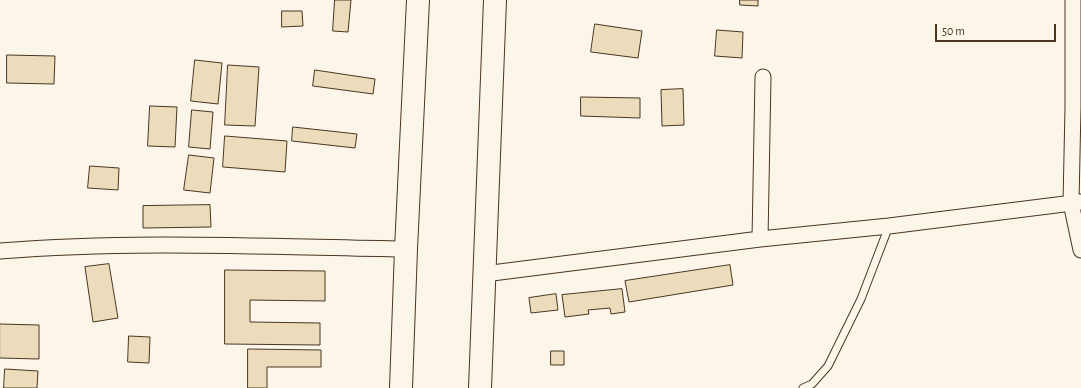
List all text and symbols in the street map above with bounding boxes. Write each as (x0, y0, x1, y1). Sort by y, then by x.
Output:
scale bar (937, 16, 1058, 42)
text: 50 m (942, 25, 965, 37)

